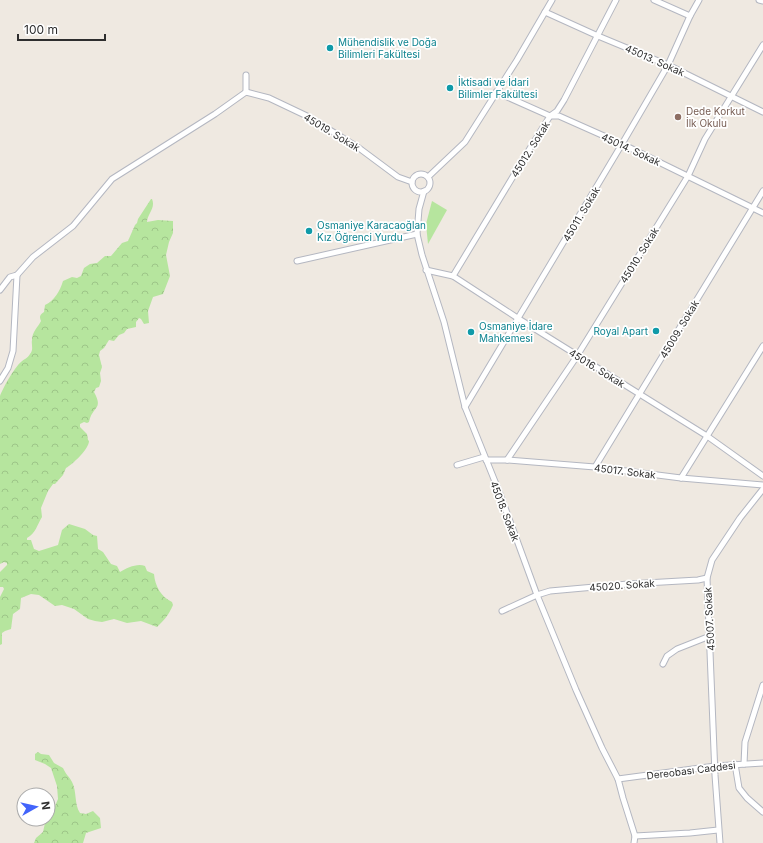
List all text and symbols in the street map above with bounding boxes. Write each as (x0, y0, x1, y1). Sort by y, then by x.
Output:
scale bar (18, 16, 105, 42)
text: 100 m (24, 22, 58, 37)
place label: Mühendislik ve Doğa Bilimleri Fakültesi (338, 36, 437, 60)
street label: 45013. Sokak (624, 42, 687, 79)
marker: Mühendislik ve Doğa Bilimleri Fakültesi (325, 43, 335, 53)
place label: İktisadi ve İdari Bilimler Fakültesi (458, 75, 537, 100)
marker: İktisadi ve İdari Bilimler Fakültesi (445, 83, 455, 93)
place label: Dede Korkut İlk Okulu (686, 105, 745, 129)
street label: 45019. Sokak (302, 110, 363, 154)
marker: Dede Korkut İlk Okulu (673, 112, 683, 122)
street label: 45012. Sokak (508, 118, 552, 179)
street label: 45014. Sokak (600, 130, 663, 168)
street label: 45011. Sokak (560, 184, 602, 244)
place label: Osmaniye Karacaoğlan Kız Öğrenci Yurdu (317, 219, 426, 243)
street label: 45010. Sokak (617, 224, 661, 285)
marker: Osmaniye Karacaoğlan Kız Öğrenci Yurdu (304, 226, 314, 236)
street label: 45009. Sokak (657, 297, 701, 360)
place label: Osmaniye İdare Mahkemesi (479, 319, 553, 344)
place label: Royal Apart (594, 325, 649, 337)
marker: Royal Apart (651, 326, 661, 336)
marker: Osmaniye İdare Mahkemesi (466, 327, 476, 337)
street label: 45016. Sokak (567, 346, 628, 390)
street label: 45017. Sokak (593, 461, 657, 481)
street label: 45018. Sokak (488, 479, 522, 543)
street label: 45020. Sokak (589, 577, 656, 593)
street label: 45007. Sokak (701, 586, 717, 651)
street label: Dereobası Caddesi (646, 759, 736, 781)
north arrow (16, 787, 56, 827)
text: N (38, 800, 53, 811)

